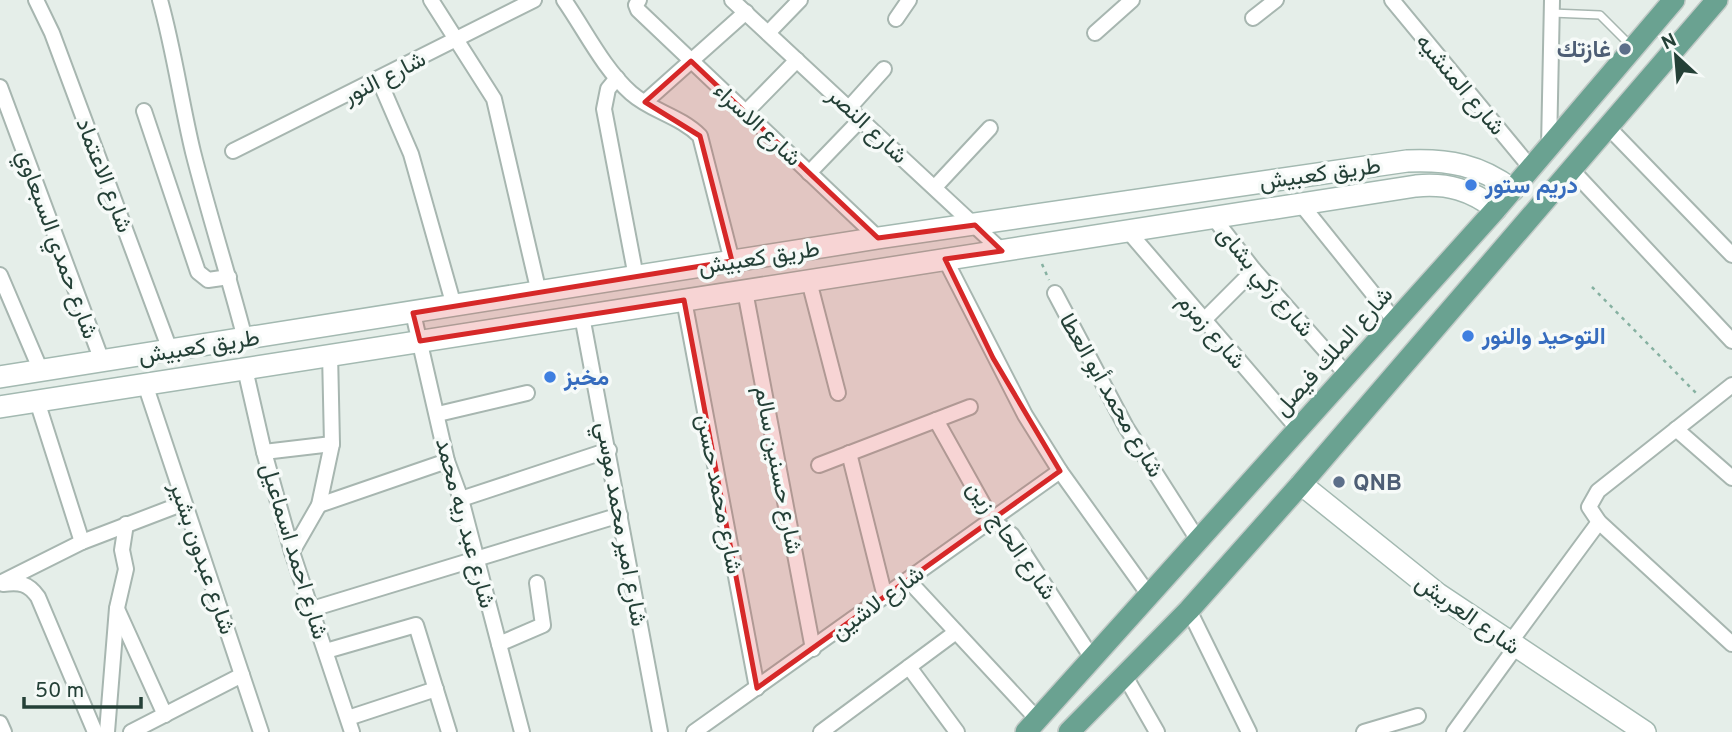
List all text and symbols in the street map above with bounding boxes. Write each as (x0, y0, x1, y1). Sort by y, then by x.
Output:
north arrow (1641, 21, 1711, 91)
street label: شارع المنشيه (1408, 29, 1510, 143)
text: N (1658, 29, 1681, 56)
place label: غازتك (1557, 37, 1611, 66)
marker: غازتك (1617, 41, 1633, 57)
street label: شارع النور (338, 46, 432, 113)
street label: شارع الاسراء (706, 78, 806, 174)
street label: شارع النصر (819, 81, 913, 172)
street label: شارع الاعتماد (68, 114, 138, 237)
street label: شارع حمدي السبعاوي (6, 146, 103, 344)
street label: طريق كعبيش (1258, 153, 1383, 198)
place label: دريم ستور (1484, 173, 1578, 202)
marker: دريم ستور (1463, 177, 1479, 193)
street label: شارع زكي بشاى (1208, 221, 1319, 345)
street label: طريق كعبيش (697, 236, 822, 283)
street label: شارع الملك فيصل (1269, 282, 1401, 423)
street label: شارع زمزم (1169, 289, 1251, 376)
street label: شارع محمد أبو العطا (1051, 309, 1169, 484)
place label: التوحيد والنور (1481, 324, 1606, 353)
street label: طريق كعبيش (137, 325, 262, 372)
marker: التوحيد والنور (1460, 328, 1476, 344)
place label: مخبز (563, 365, 609, 394)
marker: مخبز (542, 369, 558, 385)
street label: شارع حسنين سالم (746, 384, 807, 557)
street label: شارع محمد حسن (688, 412, 747, 577)
street label: شارع امير محمد موسي (585, 420, 652, 629)
street label: شارع عبد ريه محمد (427, 435, 500, 612)
street label: شارع احمد اسماعيل (252, 460, 333, 643)
place label: QNB (1353, 470, 1402, 499)
marker: QNB (1331, 474, 1347, 490)
street label: شارع الحاج زين (958, 476, 1062, 606)
street label: شارع عبدون بشير (161, 478, 240, 639)
street label: شارع لاشين (826, 560, 931, 648)
street label: شارع العريش (1409, 569, 1525, 663)
scale bar (24, 666, 142, 710)
text: 50 m (35, 678, 84, 705)

